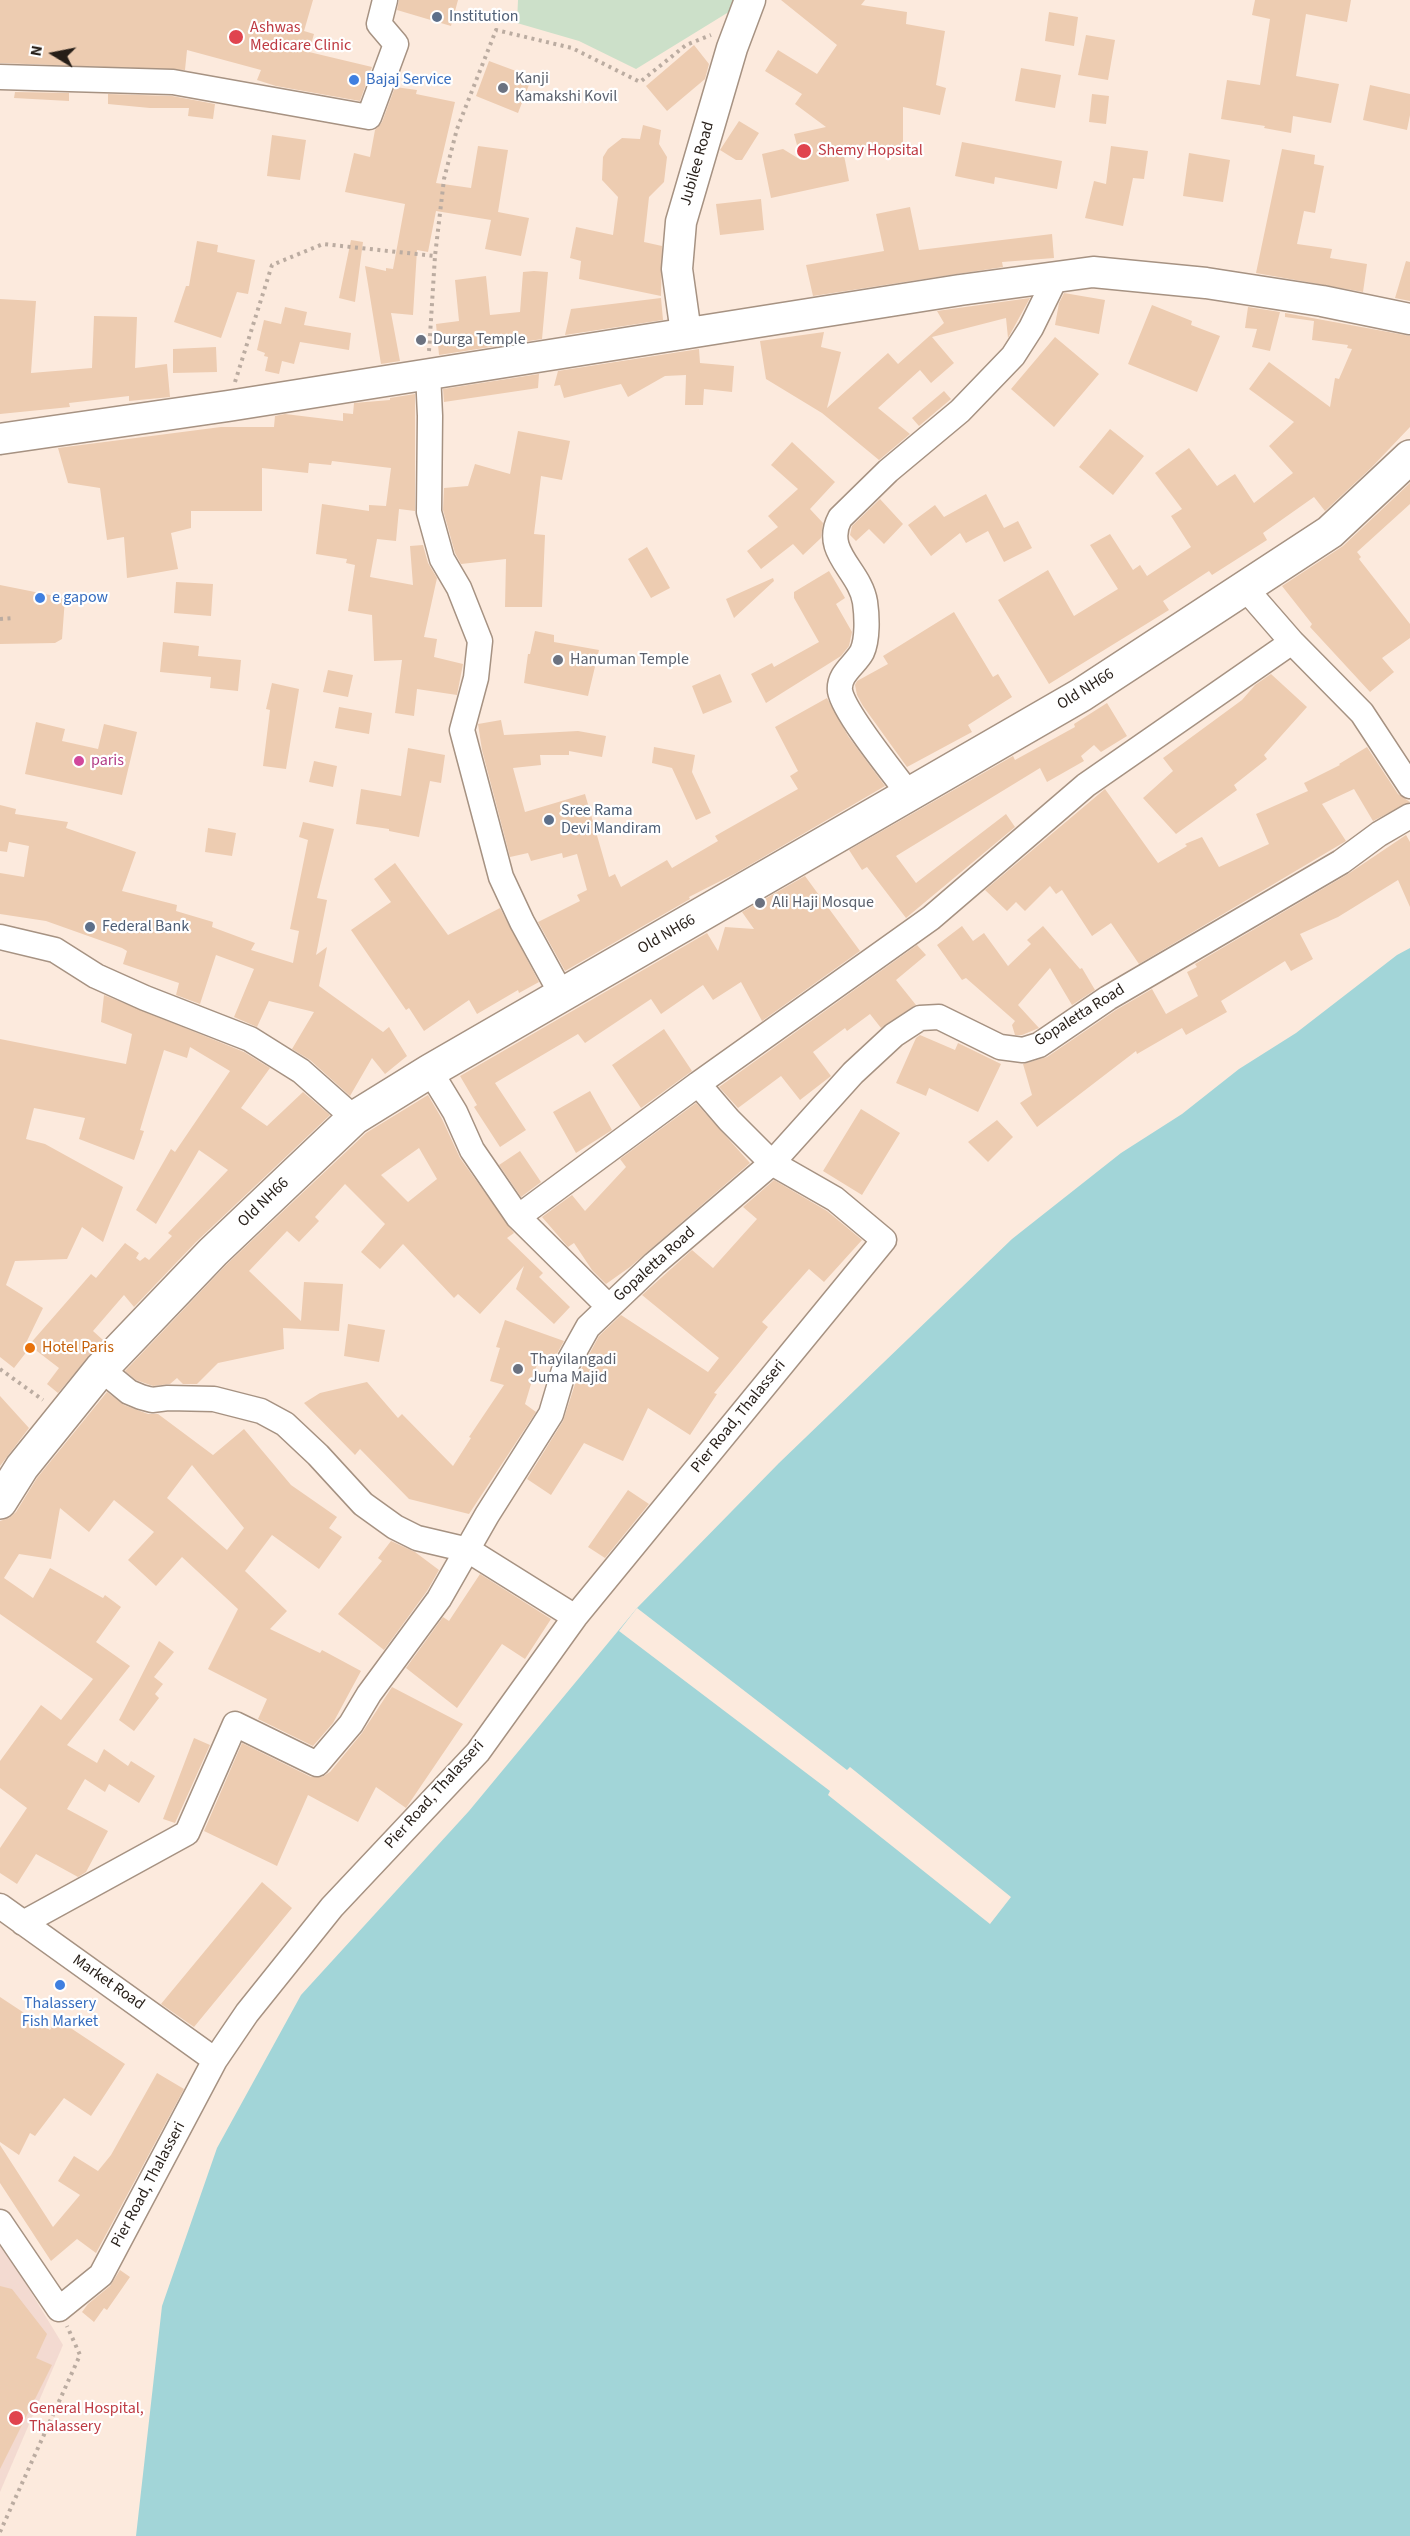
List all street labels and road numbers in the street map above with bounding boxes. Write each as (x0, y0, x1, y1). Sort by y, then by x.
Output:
street label: Jubilee Road (677, 120, 719, 208)
street label: Old NH66 (1054, 665, 1118, 715)
street label: Old NH66 (635, 911, 699, 959)
street label: Gopaletta Road (1031, 981, 1129, 1051)
street label: Old NH66 (235, 1174, 293, 1232)
street label: Gopaletta Road (610, 1223, 700, 1307)
street label: Pier Road, Thalasseri (688, 1357, 790, 1477)
street label: Pier Road, Thalasseri (381, 1737, 489, 1853)
street label: Market Road (68, 1951, 148, 2015)
street label: Pier Road, Thalasseri (108, 2119, 190, 2251)

